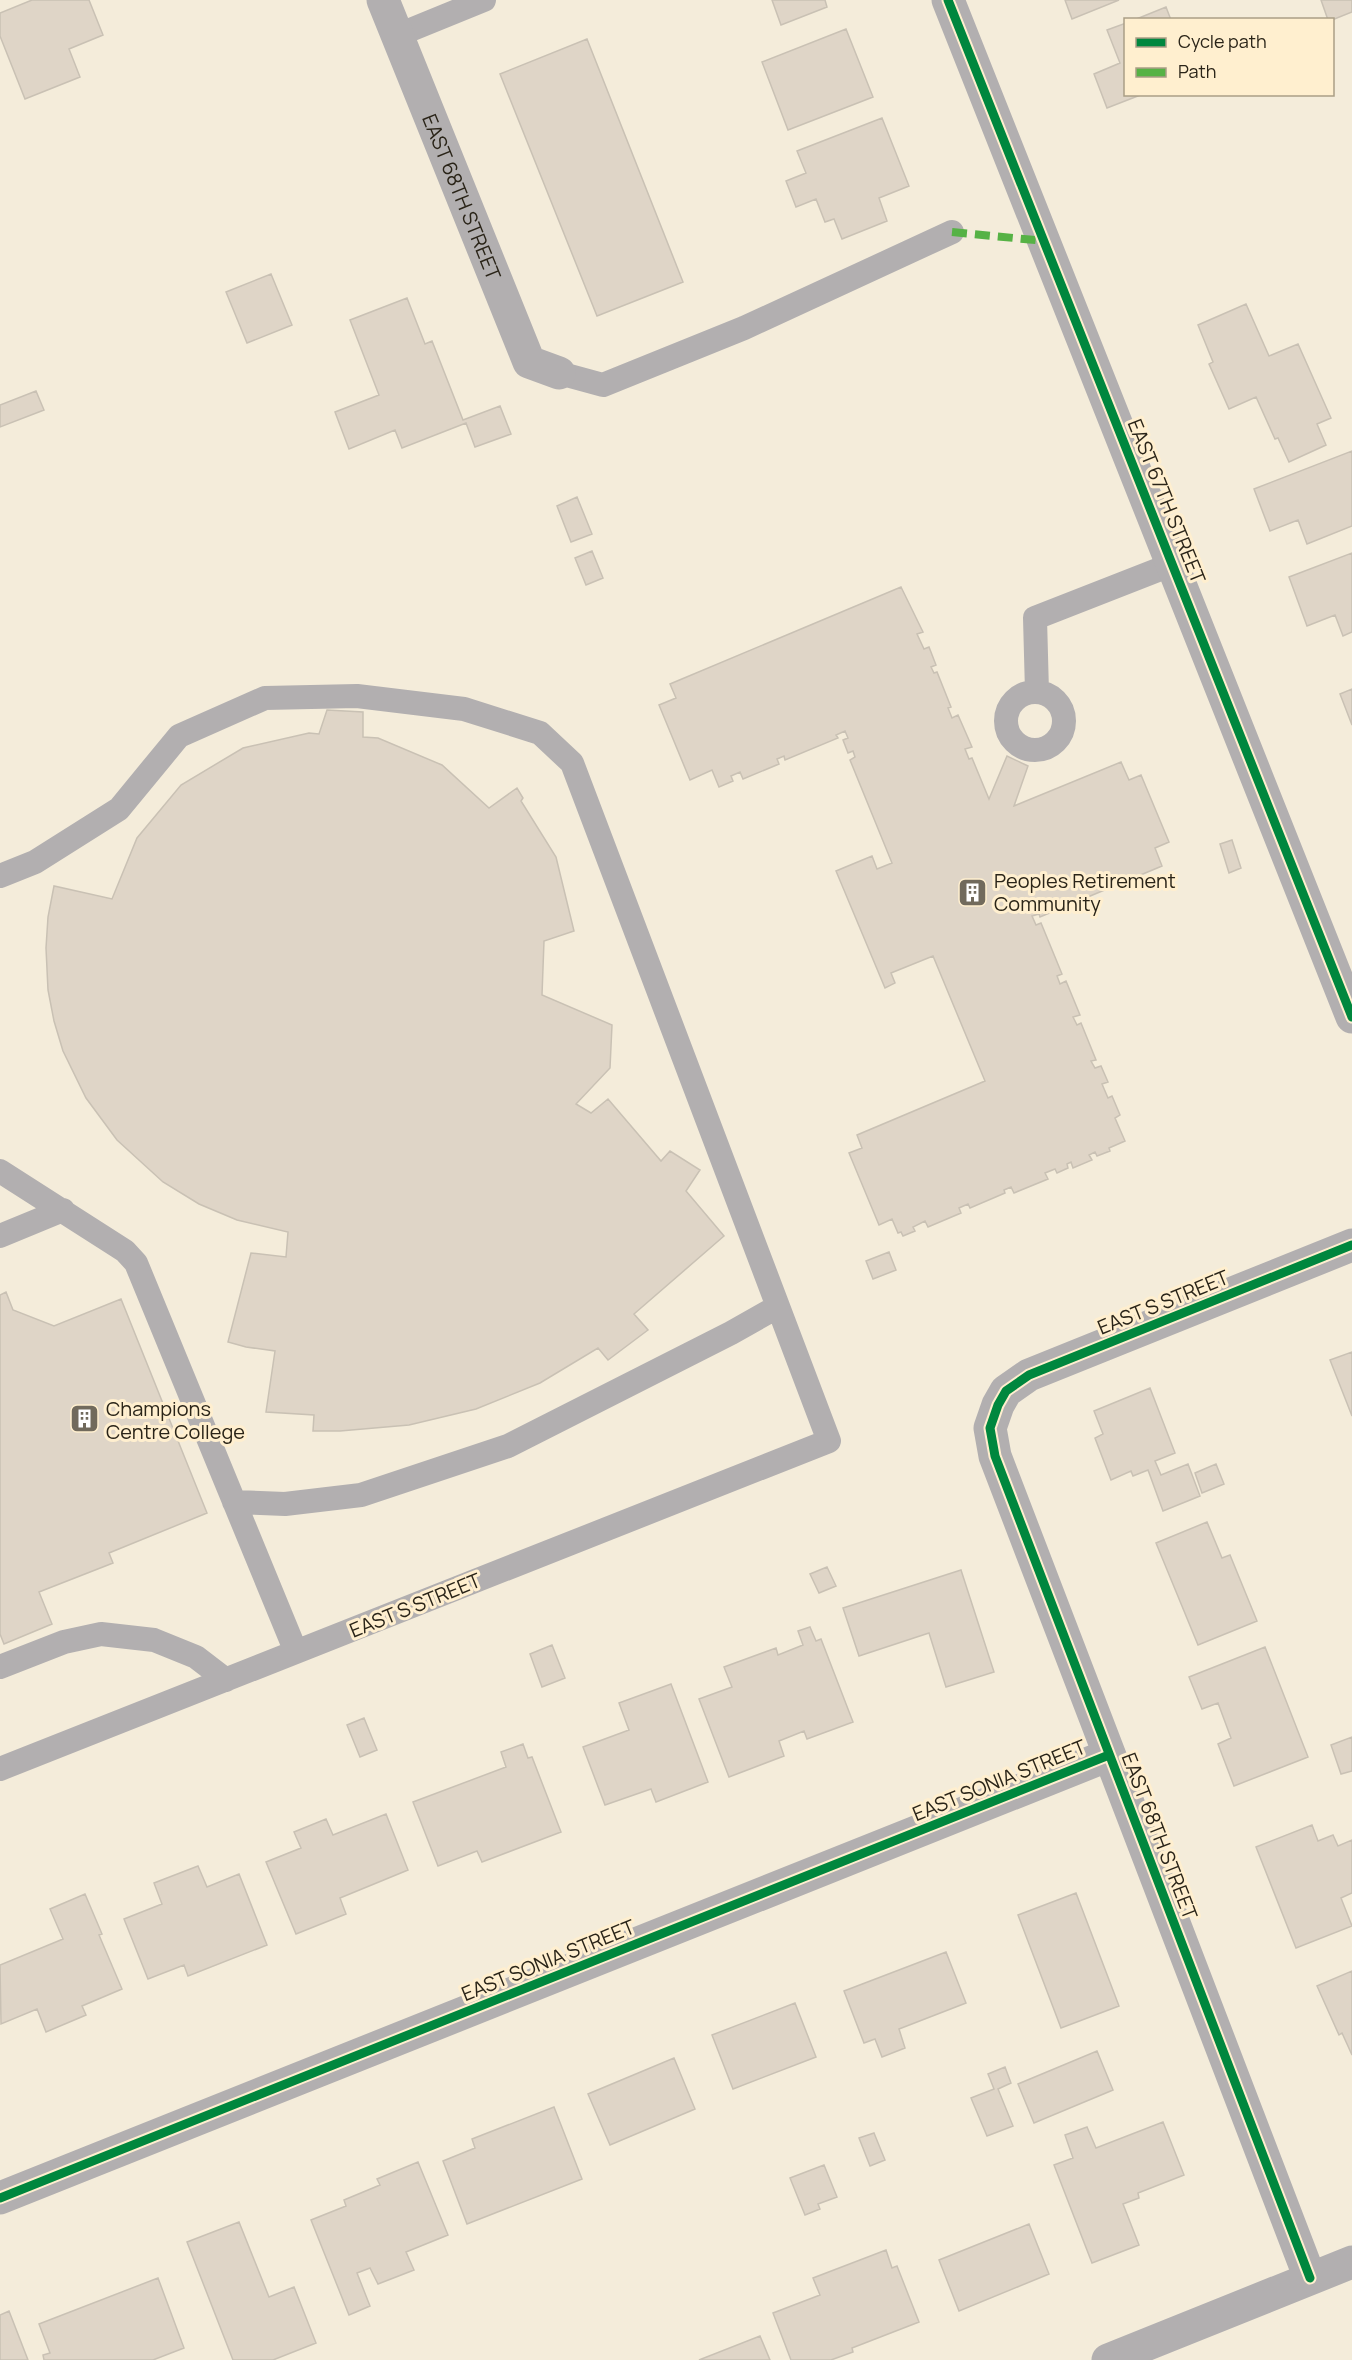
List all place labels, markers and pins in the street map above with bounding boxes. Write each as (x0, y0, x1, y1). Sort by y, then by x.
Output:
place label: Peoples Retirement Community (994, 867, 1176, 917)
building icon: Peoples Retirement Community (957, 876, 989, 908)
place label: Champions Centre College (106, 1395, 245, 1445)
building icon: Champions Centre College (69, 1403, 101, 1435)

